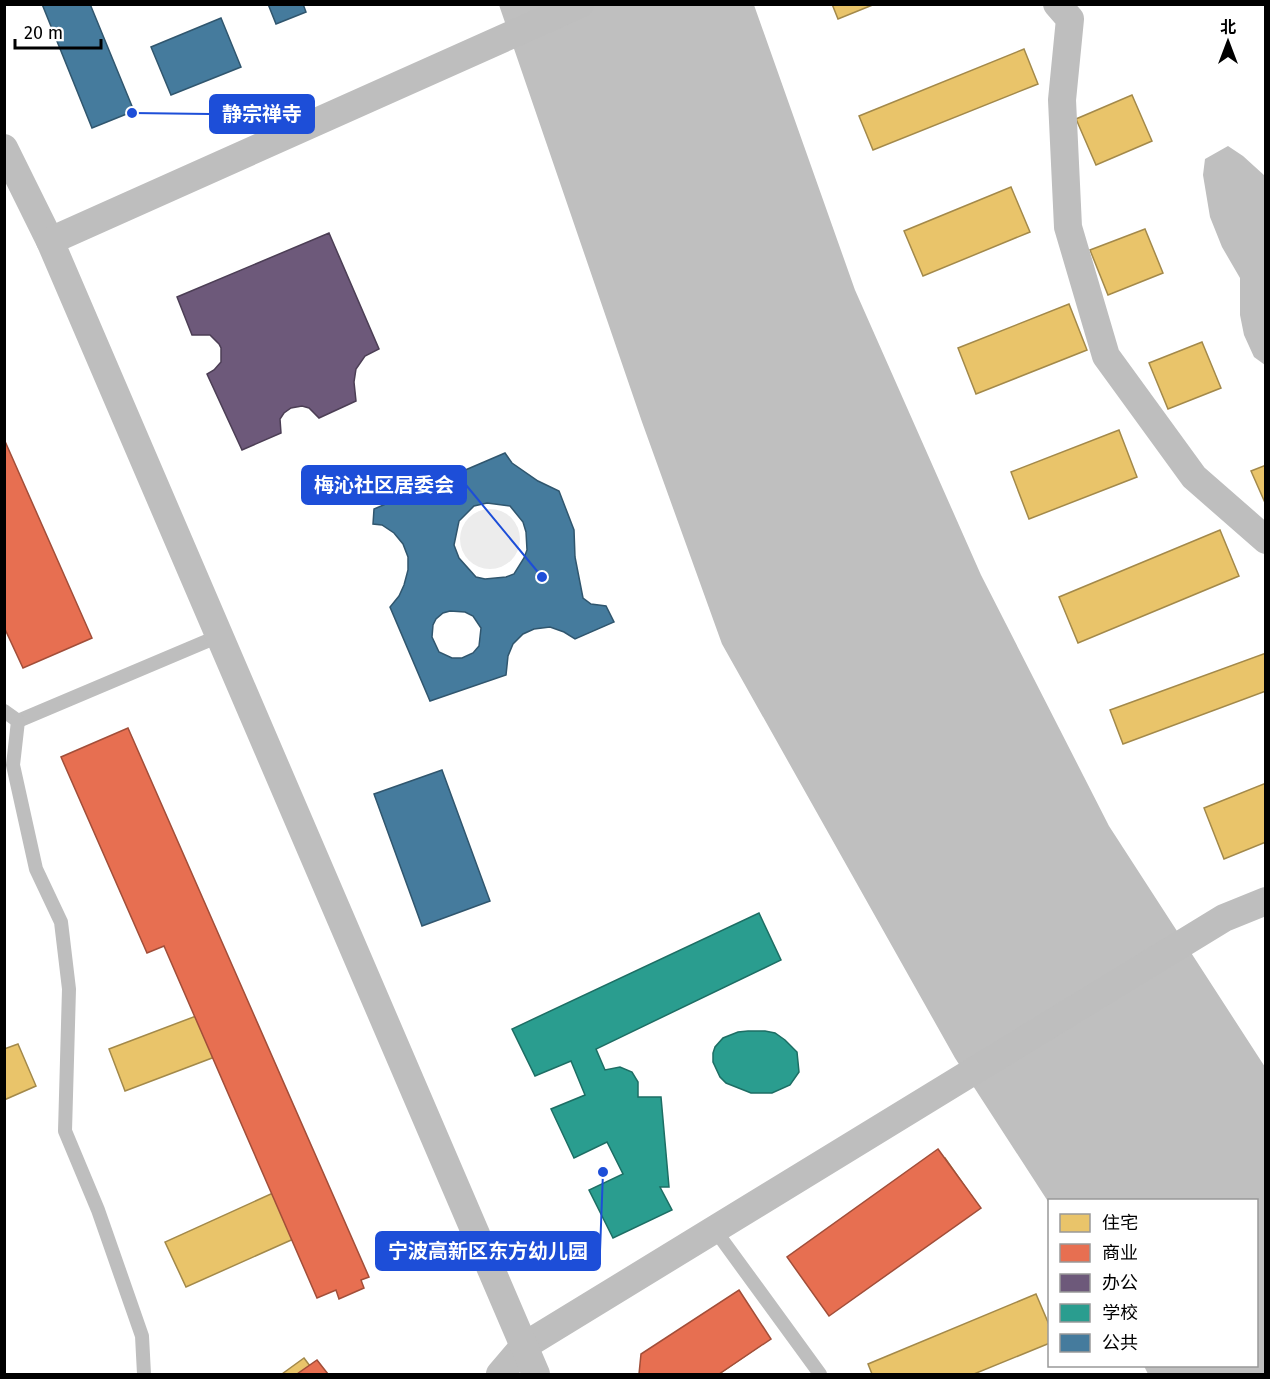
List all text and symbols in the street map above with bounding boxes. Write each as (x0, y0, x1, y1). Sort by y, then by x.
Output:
scale bar (15, 12, 100, 50)
north arrow (1198, 12, 1258, 72)
text: 北 (1220, 18, 1236, 37)
text: 20 m (24, 22, 63, 44)
callout: 静宗禅寺 (210, 95, 314, 133)
text: 静宗禅寺 (222, 102, 302, 126)
callout: 梅沁社区居委会 (302, 466, 466, 504)
text: 梅沁社区居委会 (314, 473, 454, 497)
legend (1048, 1199, 1258, 1367)
text: 住宅 (1102, 1212, 1138, 1234)
callout: 宁波高新区东方幼儿园 (376, 1232, 600, 1270)
text: 宁波高新区东方幼儿园 (388, 1239, 588, 1263)
text: 商业 (1102, 1242, 1138, 1264)
text: 办公 (1102, 1272, 1138, 1294)
text: 学校 (1102, 1302, 1138, 1324)
text: 公共 (1102, 1332, 1138, 1354)

